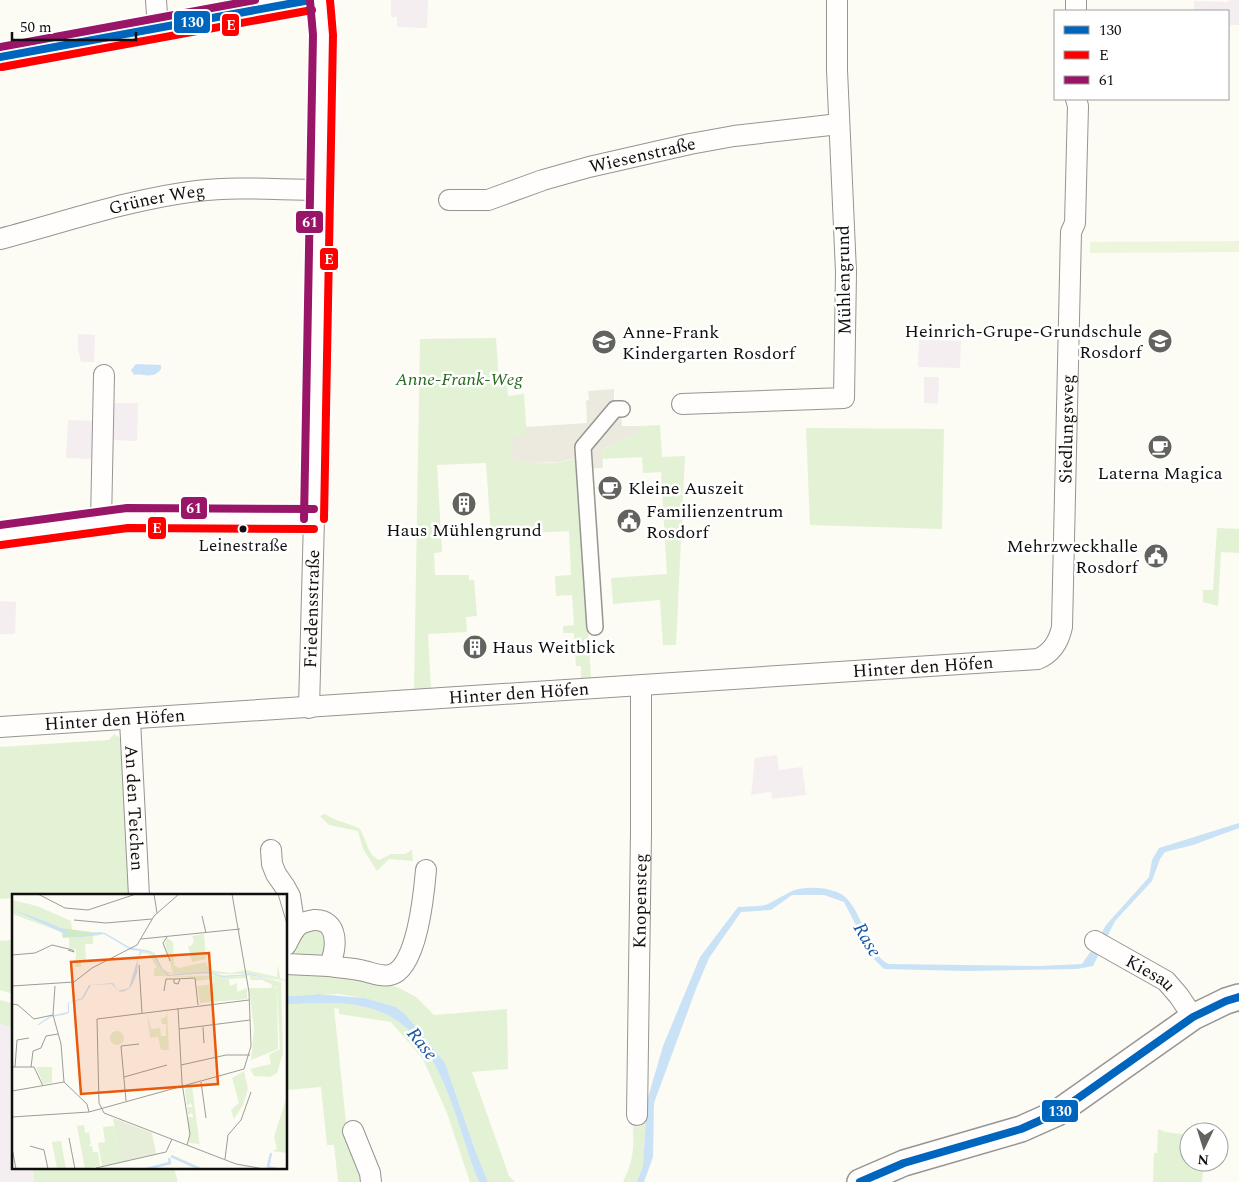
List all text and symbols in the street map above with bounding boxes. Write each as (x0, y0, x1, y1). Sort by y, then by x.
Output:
scale bar (12, 10, 136, 42)
line badge: 130 (173, 10, 211, 34)
legend (1054, 10, 1229, 100)
text: 130 (180, 12, 204, 33)
line badge: E (221, 13, 240, 37)
text: E (226, 15, 236, 36)
text: 50 m (20, 16, 52, 39)
text: 130 (1099, 19, 1122, 42)
text: E (1099, 44, 1109, 67)
text: 61 (1099, 69, 1114, 92)
street label: Wiesenstraße (586, 130, 698, 180)
street label: Grüner Weg (106, 177, 206, 222)
line badge: 61 (295, 210, 324, 234)
text: 61 (302, 212, 318, 233)
street label: Mühlengrund (830, 225, 858, 335)
line badge: E (319, 247, 339, 271)
text: E (324, 249, 334, 270)
place label: Heinrich-Grupe-Grundschule Rosdorf (904, 318, 1144, 366)
place label: Anne-Frank Kindergarten Rosdorf (622, 319, 797, 367)
school or university icon: Heinrich-Grupe-Grundschule Rosdorf (1147, 328, 1173, 354)
school or university icon: Anne-Frank Kindergarten Rosdorf (591, 329, 617, 355)
park label: Anne-Frank-Weg (395, 366, 523, 393)
street label: Siedlungsweg (1052, 374, 1081, 484)
cafe icon: Laterna Magica (1147, 434, 1173, 460)
place label: Laterna Magica (1098, 460, 1223, 487)
cafe icon: Kleine Auszeit (597, 475, 623, 501)
place label: Kleine Auszeit (628, 475, 744, 502)
building icon: Haus Mühlengrund (451, 491, 477, 517)
line badge: 61 (180, 496, 208, 520)
text: 61 (186, 498, 202, 519)
place label: Familienzentrum Rosdorf (646, 498, 784, 546)
public building icon: Familienzentrum Rosdorf (616, 508, 642, 534)
line badge: E (147, 516, 167, 540)
place label: Haus Mühlengrund (386, 517, 542, 544)
text: E (152, 518, 162, 539)
marker: Leinestraße (238, 524, 248, 534)
place label: Leinestraße (198, 533, 288, 559)
place label: Mehrzweckhalle Rosdorf (1007, 533, 1140, 581)
public building icon: Mehrzweckhalle Rosdorf (1143, 543, 1169, 569)
street label: Friedensstraße (297, 549, 327, 669)
building icon: Haus Weitblick (462, 634, 488, 660)
place label: Haus Weitblick (492, 634, 615, 661)
street label: Hinter den Höfen (852, 648, 994, 685)
street label: Hinter den Höfen (448, 675, 590, 711)
street label: Hinter den Höfen (44, 701, 186, 738)
street label: An den Teichen (118, 744, 151, 872)
street label: Knopensteg (626, 853, 654, 949)
inset map (12, 894, 288, 1170)
water label: Rase (845, 917, 889, 963)
street label: Kiesau (1121, 947, 1182, 997)
water label: Rase (399, 1021, 445, 1067)
line badge: 130 (1041, 1099, 1079, 1123)
text: 130 (1048, 1101, 1072, 1122)
north arrow (1179, 1122, 1229, 1172)
text: N (1197, 1149, 1210, 1170)

